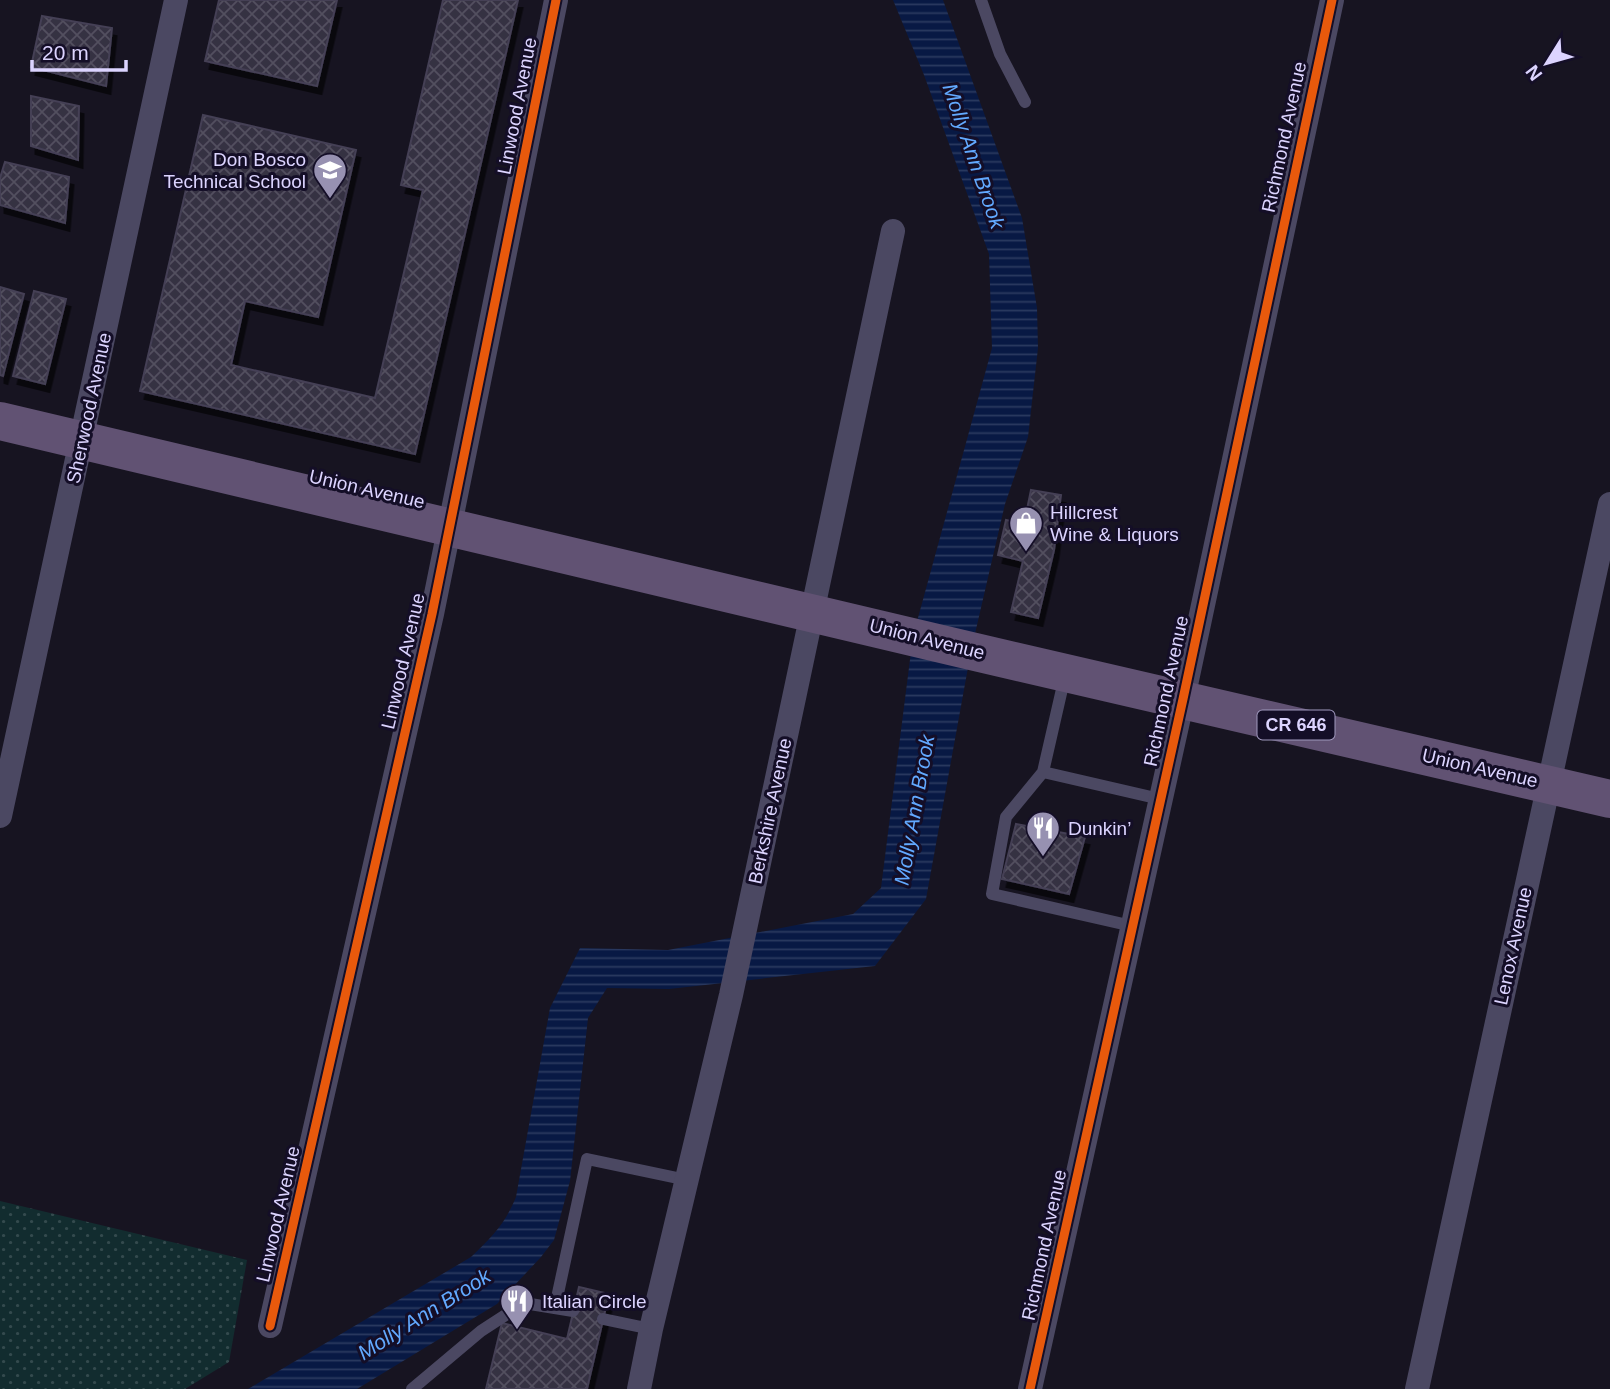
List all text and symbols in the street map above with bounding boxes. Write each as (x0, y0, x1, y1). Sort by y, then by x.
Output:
scale bar (32, 28, 126, 72)
north arrow (1512, 28, 1582, 98)
street label: Linwood Avenue (493, 36, 541, 176)
text: 20 m (42, 41, 89, 64)
street label: Richmond Avenue (1258, 60, 1310, 214)
text: N (1521, 61, 1546, 85)
water label: Molly Ann Brook (938, 80, 1010, 233)
place label: Don Bosco Technical School (163, 149, 306, 192)
school or university icon: Don Bosco Technical School (311, 151, 349, 200)
street label: Sherwood Avenue (63, 331, 115, 485)
street label: Union Avenue (307, 465, 427, 513)
place label: Hillcrest Wine & Liquors (1050, 502, 1179, 545)
shop icon: Hillcrest Wine & Liquors (1007, 504, 1045, 553)
street label: Linwood Avenue (377, 591, 429, 731)
street label: Richmond Avenue (1140, 614, 1192, 768)
street label: Union Avenue (867, 615, 987, 663)
road number: CR 646 (1258, 710, 1334, 740)
water label: Molly Ann Brook (889, 732, 939, 887)
street label: Berkshire Avenue (744, 736, 796, 886)
street label: Union Avenue (1420, 744, 1540, 792)
restaurant icon: Dunkin’ (1024, 809, 1062, 858)
place label: Dunkin’ (1068, 818, 1131, 839)
street label: Lenox Avenue (1490, 885, 1536, 1007)
street label: Linwood Avenue (252, 1144, 304, 1284)
street label: Richmond Avenue (1018, 1168, 1070, 1322)
water label: Molly Ann Brook (353, 1263, 496, 1364)
restaurant icon: Italian Circle (498, 1282, 536, 1331)
place label: Italian Circle (542, 1291, 647, 1312)

